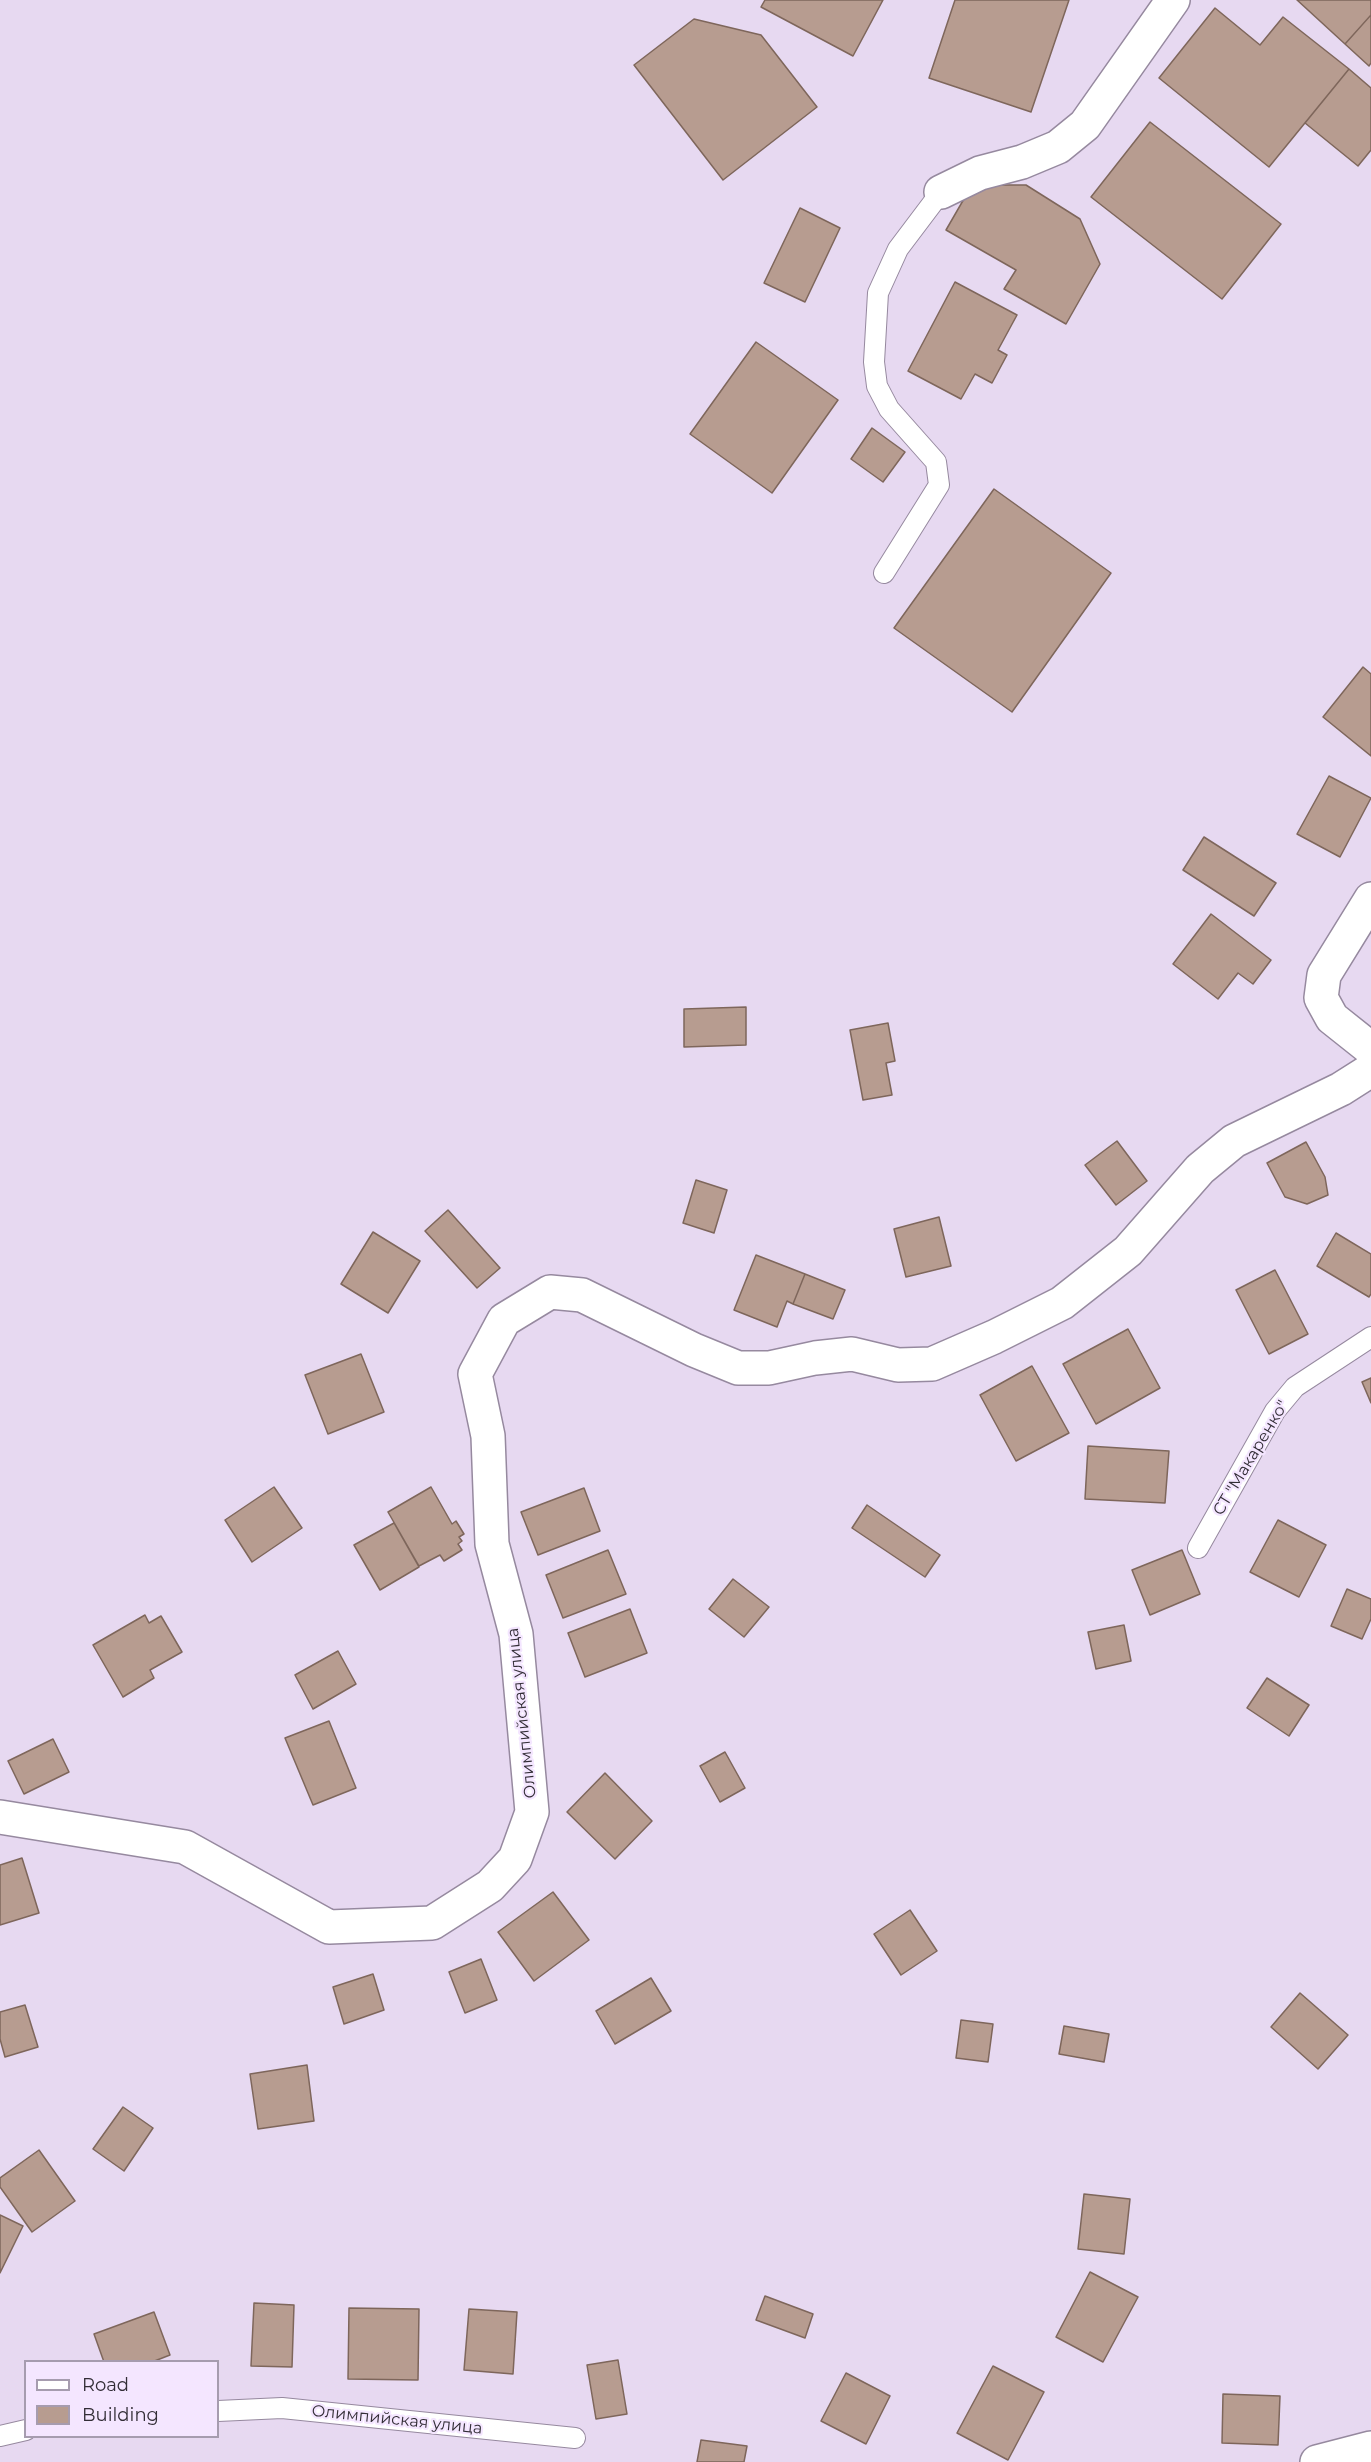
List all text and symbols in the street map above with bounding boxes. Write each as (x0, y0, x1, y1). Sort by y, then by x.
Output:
street label: СТ "Макаренко" (1209, 1397, 1293, 1519)
street label: Олимпийская улица (504, 1627, 540, 1799)
legend (24, 2360, 219, 2438)
text: Road (82, 2374, 129, 2396)
street label: Олимпийская улица (311, 2402, 483, 2438)
text: Building (82, 2404, 159, 2426)

